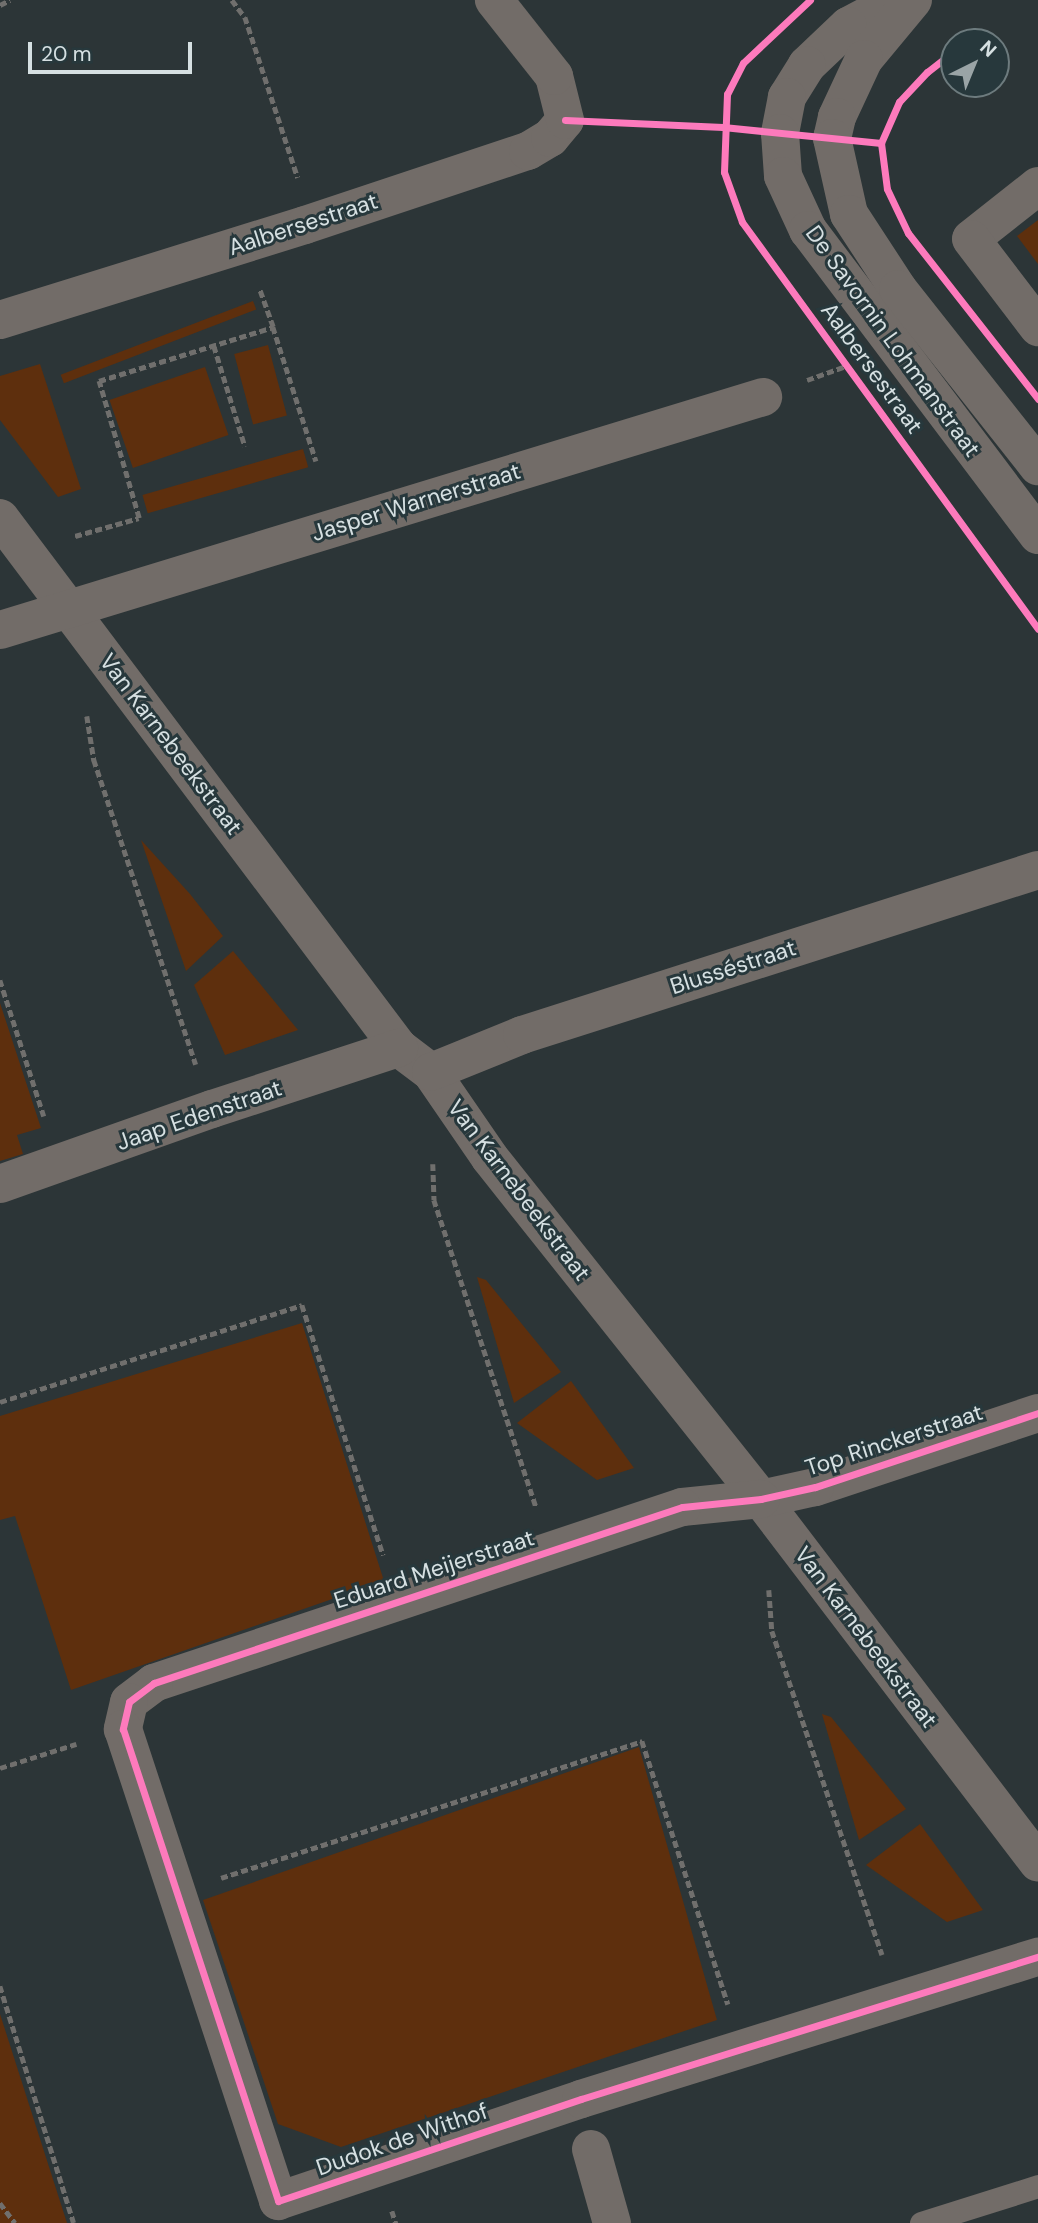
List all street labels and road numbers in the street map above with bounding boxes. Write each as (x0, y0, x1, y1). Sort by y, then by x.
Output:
street label: Aalbersestraat (225, 187, 381, 261)
street label: De Savornin Lohmanstraat (800, 220, 986, 462)
street label: Aalbersestraat (815, 297, 929, 439)
street label: Jasper Warnerstraat (308, 457, 524, 547)
street label: Van Karnebeekstraat (94, 648, 248, 840)
street label: Blusséstraat (667, 934, 799, 1000)
street label: Jaap Edenstraat (113, 1074, 285, 1156)
street label: Van Karnebeekstraat (442, 1094, 596, 1286)
street label: Top Rinckerstraat (802, 1398, 986, 1482)
street label: Eduard Meijerstraat (330, 1524, 538, 1614)
street label: Van Karnebeekstraat (789, 1541, 943, 1733)
street label: Dudok de Withof (312, 2097, 492, 2181)

